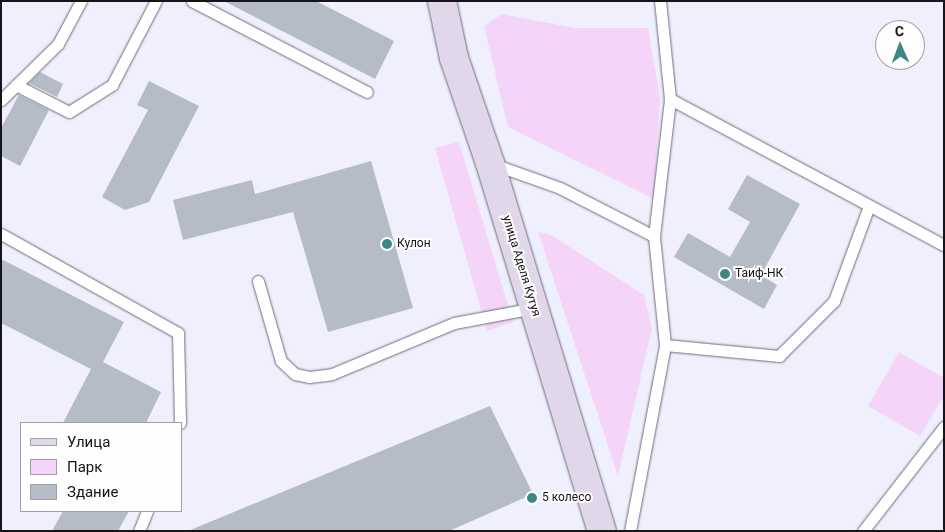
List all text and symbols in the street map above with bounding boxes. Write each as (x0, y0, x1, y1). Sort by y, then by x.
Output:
north arrow (875, 20, 925, 70)
text: С (895, 23, 904, 39)
street label: улица Аделя Кутуя (499, 214, 543, 318)
place label: Кулон (397, 237, 431, 251)
marker: Кулон (381, 238, 393, 250)
place label: Таиф-НК (735, 267, 783, 281)
marker: Таиф-НК (719, 268, 731, 280)
legend (20, 422, 182, 512)
text: Улица (67, 433, 110, 451)
text: Парк (67, 458, 102, 476)
text: Здание (67, 483, 118, 501)
place label: 5 колесо (542, 491, 591, 505)
marker: 5 колесо (526, 492, 538, 504)

